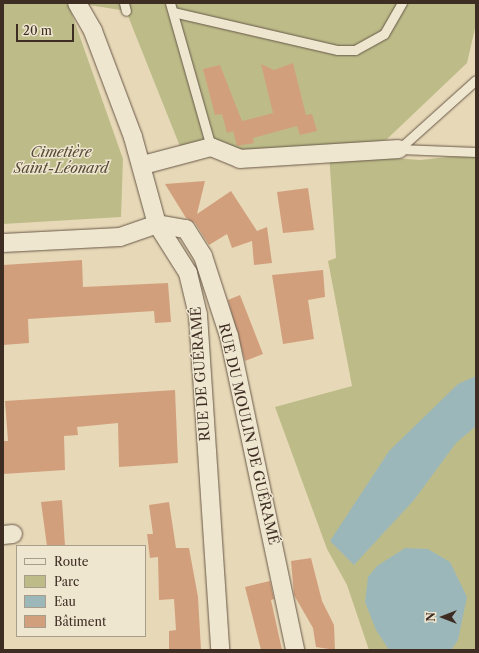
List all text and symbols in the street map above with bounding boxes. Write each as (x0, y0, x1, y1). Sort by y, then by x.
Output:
scale bar (18, 16, 76, 42)
text: 20 m (23, 23, 52, 38)
park label: Cimetière Saint-Léonard (14, 144, 108, 176)
street label: RUE DE GUÉRAMÉ (187, 306, 213, 442)
street label: RUE DU MOULIN DE GUÉRAMÉ (215, 322, 283, 546)
legend (16, 545, 146, 637)
text: Route (54, 554, 88, 569)
text: Parc (54, 574, 79, 589)
text: Eau (54, 594, 76, 609)
north arrow (423, 597, 463, 637)
text: N (424, 612, 438, 622)
text: Bâtiment (54, 614, 106, 629)

